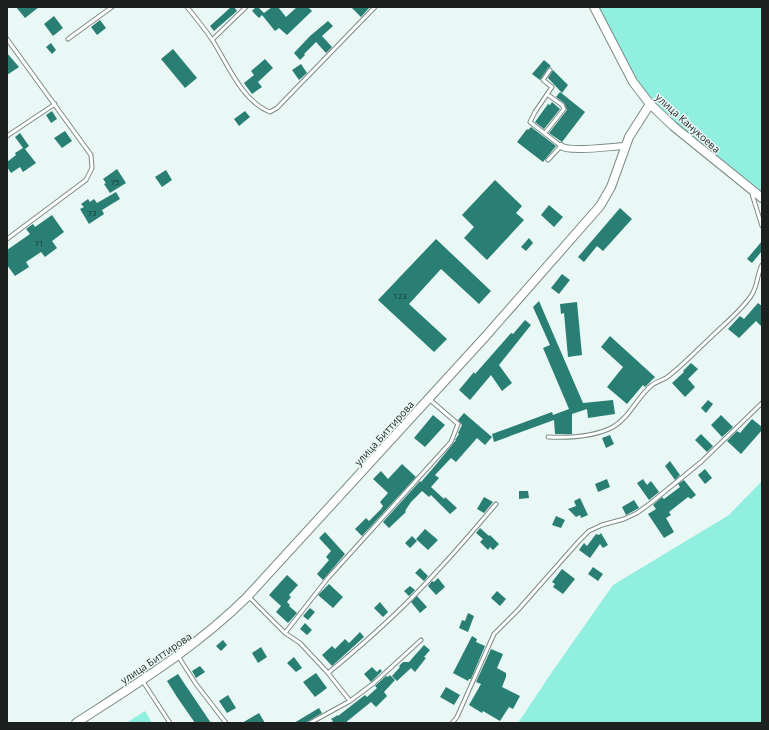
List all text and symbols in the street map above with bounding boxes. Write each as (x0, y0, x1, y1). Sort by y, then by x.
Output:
street label: улица Канукоева (653, 90, 723, 156)
house number: 75 (110, 176, 120, 187)
house number: 73 (87, 207, 97, 218)
house number: 71 (34, 237, 44, 248)
house number: 123 (393, 290, 407, 301)
street label: улица Биттирова (351, 397, 417, 469)
street label: улица Биттирова (118, 629, 194, 687)

